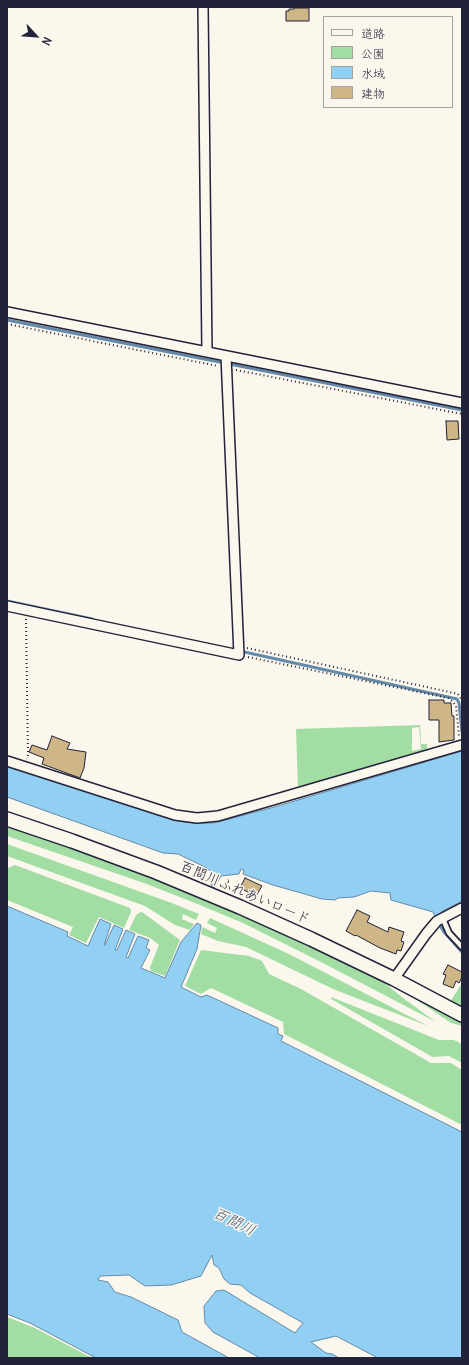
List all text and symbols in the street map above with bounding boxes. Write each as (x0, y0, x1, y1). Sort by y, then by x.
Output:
north arrow (16, 16, 56, 56)
legend (323, 16, 453, 108)
text: 道路 (361, 26, 385, 41)
text: N (39, 35, 55, 48)
text: 公園 (361, 46, 385, 61)
text: 水域 (361, 66, 385, 81)
text: 建物 (361, 86, 385, 101)
street label: 百間川ふれあいロード (177, 858, 313, 928)
water label: 百間川 (210, 1204, 258, 1240)

